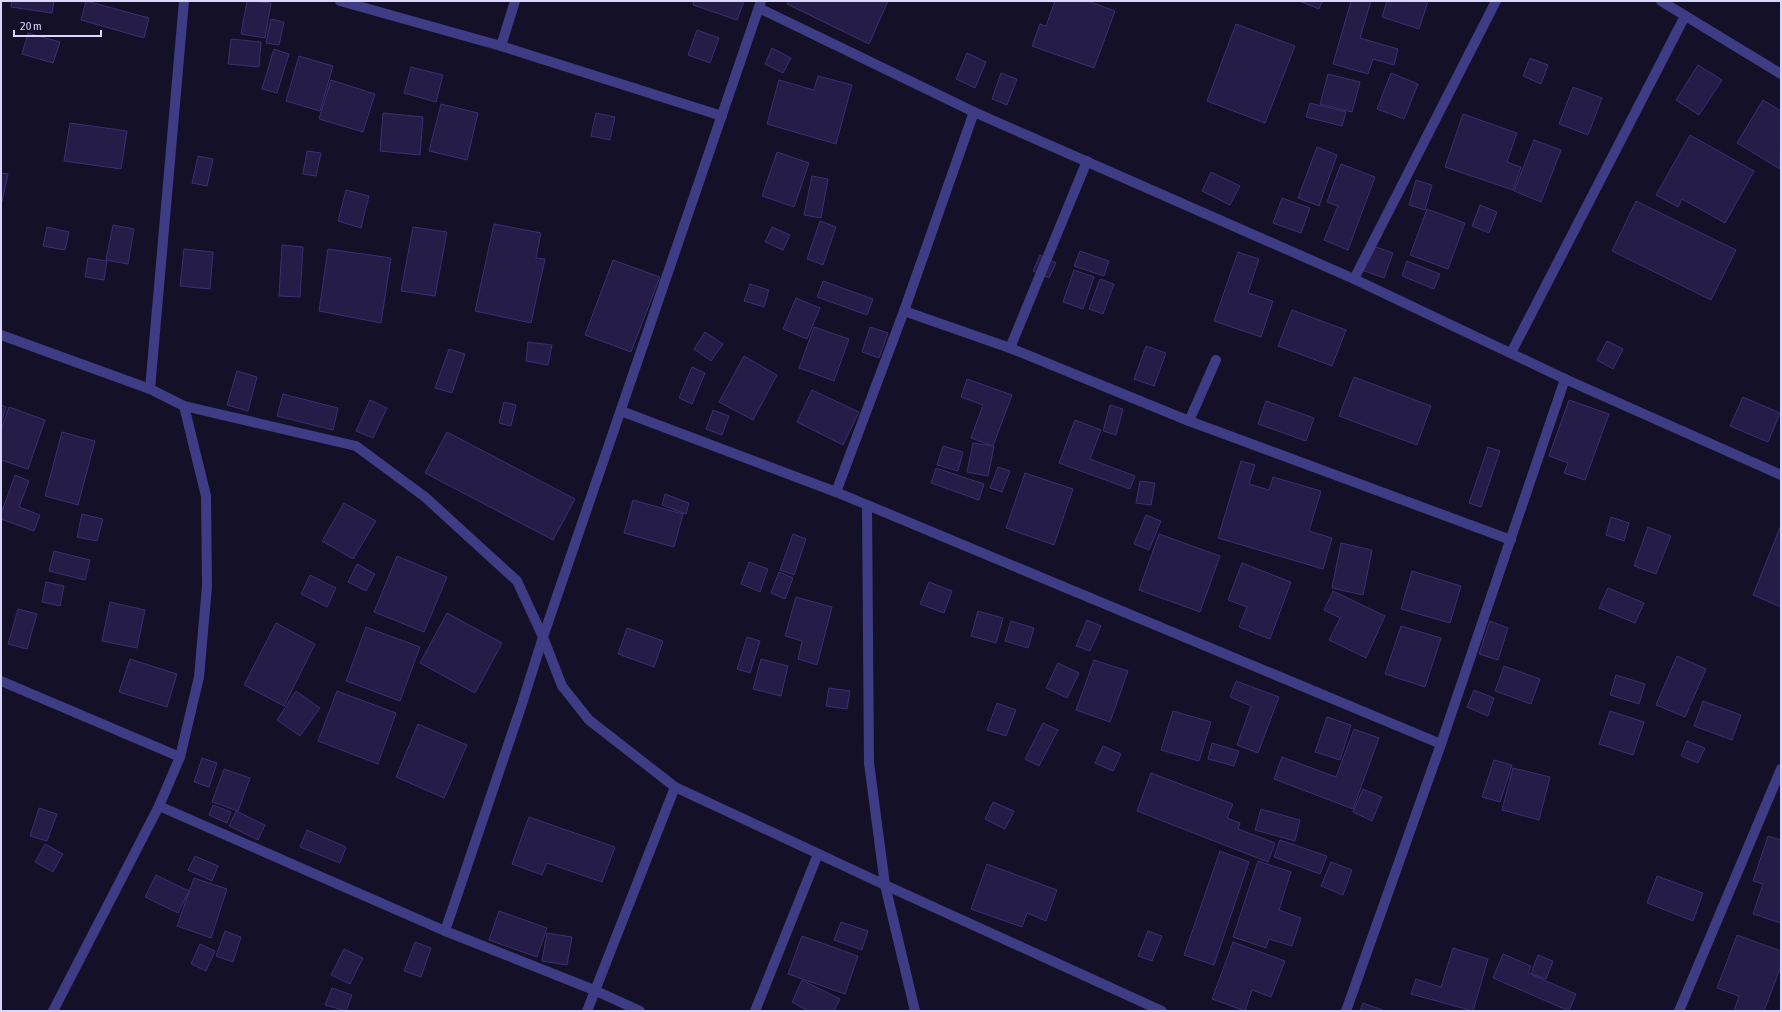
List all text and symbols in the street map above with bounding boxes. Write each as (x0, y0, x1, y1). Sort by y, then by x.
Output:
scale bar (14, 12, 101, 38)
text: 20 m (20, 19, 42, 33)

